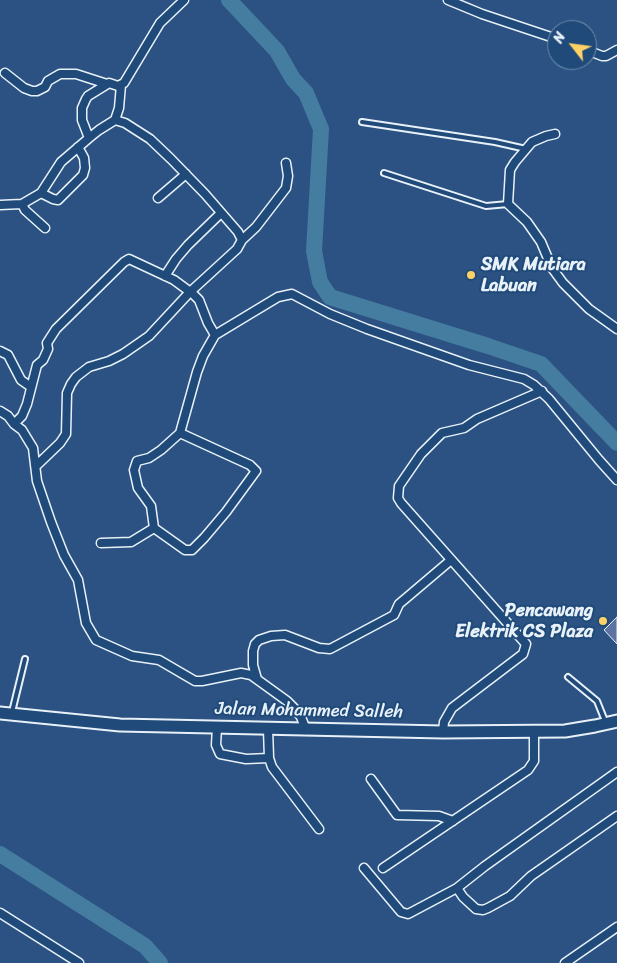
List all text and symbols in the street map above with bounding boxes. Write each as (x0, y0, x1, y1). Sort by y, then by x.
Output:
north arrow (547, 20, 597, 70)
text: N (546, 27, 573, 48)
place label: SMK Mutiara Labuan (481, 254, 586, 296)
marker: SMK Mutiara Labuan (465, 269, 477, 281)
place label: Pencawang Elektrik CS Plaza (455, 600, 593, 642)
marker: Pencawang Elektrik CS Plaza (597, 615, 609, 627)
street label: Jalan Mohammed Salleh (215, 699, 403, 723)

